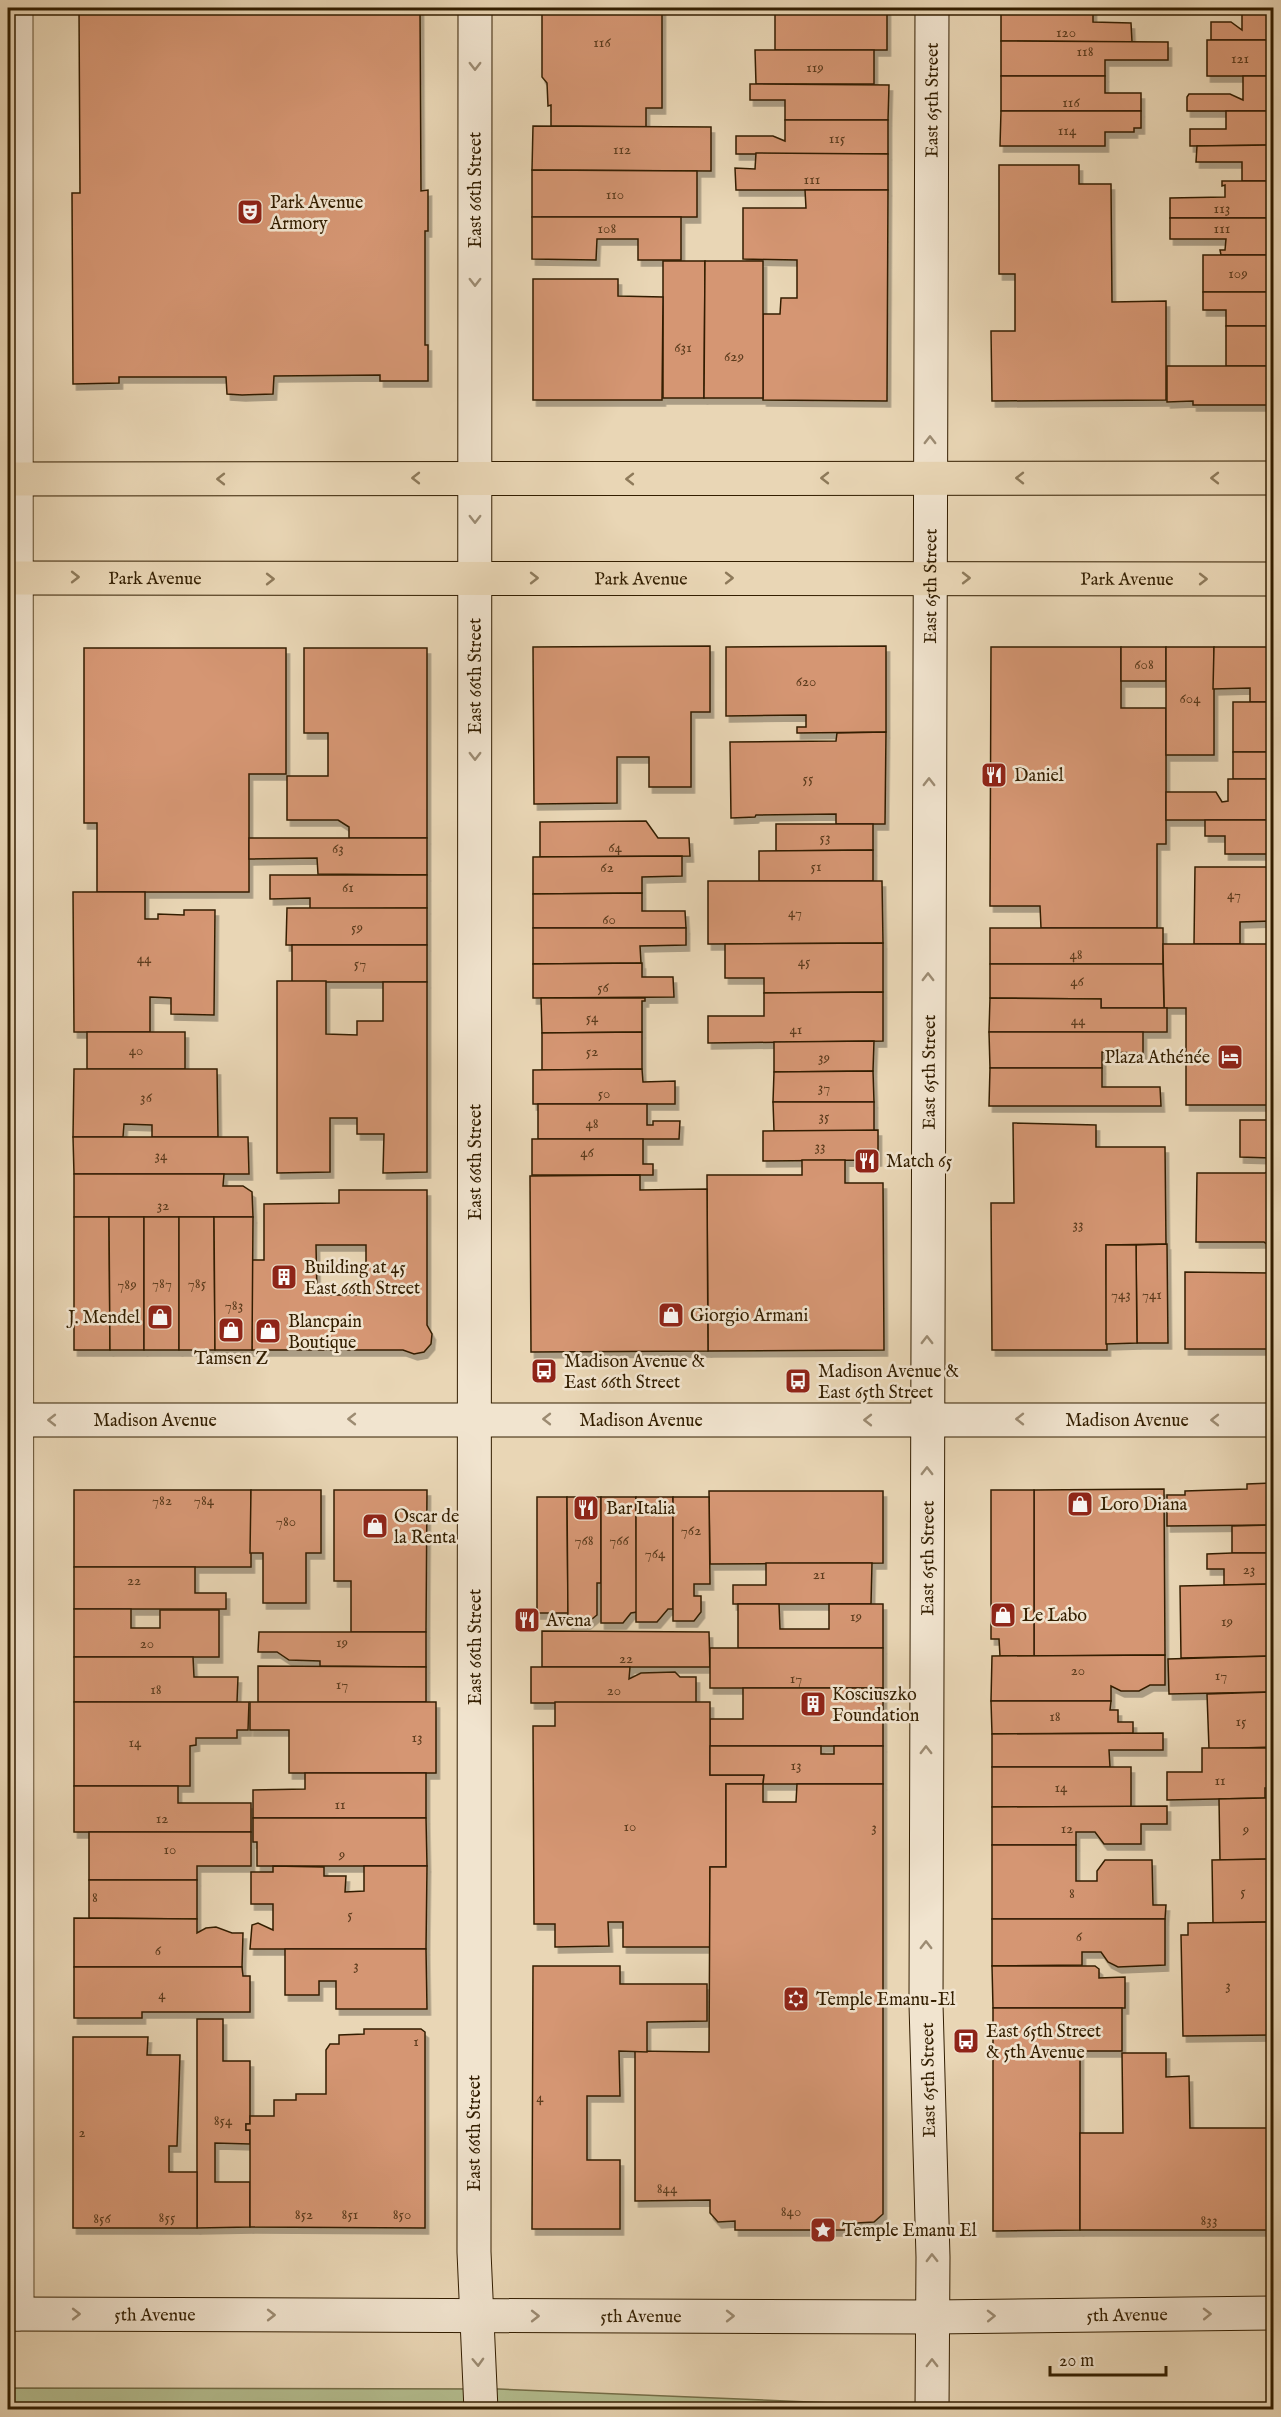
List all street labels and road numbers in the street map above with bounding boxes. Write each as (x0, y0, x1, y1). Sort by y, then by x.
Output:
street label: East 65th Street (922, 42, 945, 158)
street label: East 66th Street (465, 132, 488, 248)
street label: East 65th Street (920, 528, 943, 644)
street label: Park Avenue (108, 568, 202, 591)
street label: Park Avenue (594, 568, 688, 592)
street label: Park Avenue (1080, 569, 1174, 592)
street label: East 66th Street (465, 618, 488, 734)
street label: East 65th Street (919, 1014, 942, 1130)
street label: East 66th Street (465, 1104, 488, 1220)
street label: Madison Avenue (93, 1410, 217, 1433)
street label: Madison Avenue (579, 1410, 703, 1433)
street label: Madison Avenue (1065, 1410, 1189, 1433)
street label: East 65th Street (917, 1500, 941, 1616)
street label: East 66th Street (465, 1589, 488, 1705)
street label: East 65th Street (917, 2022, 942, 2138)
street label: East 66th Street (464, 2075, 487, 2191)
street label: 5th Avenue (114, 2304, 196, 2328)
street label: 5th Avenue (1086, 2304, 1168, 2328)
street label: 5th Avenue (600, 2306, 682, 2329)

